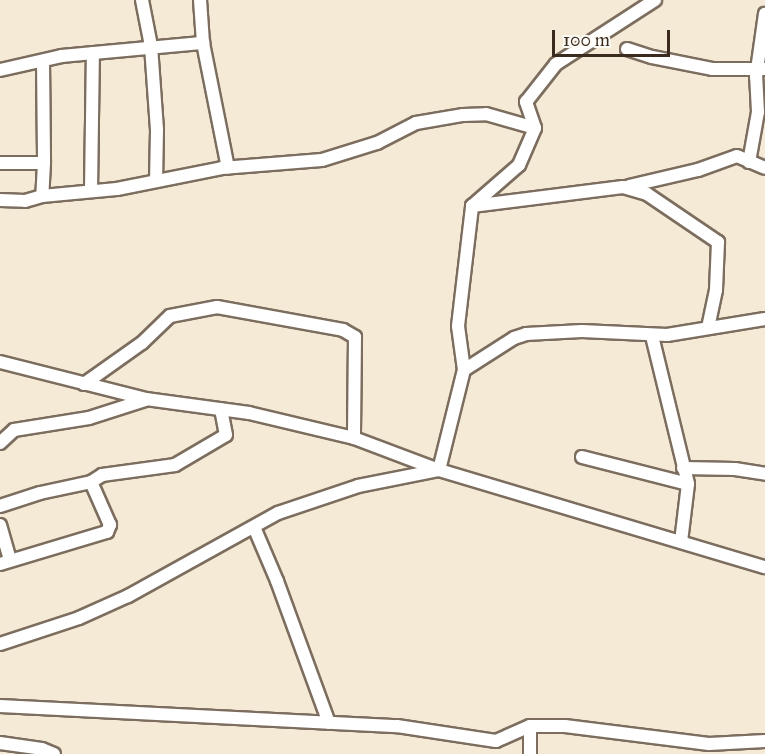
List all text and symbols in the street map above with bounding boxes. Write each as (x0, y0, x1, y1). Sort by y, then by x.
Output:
scale bar (555, 18, 674, 56)
text: 100 m (563, 29, 610, 51)

